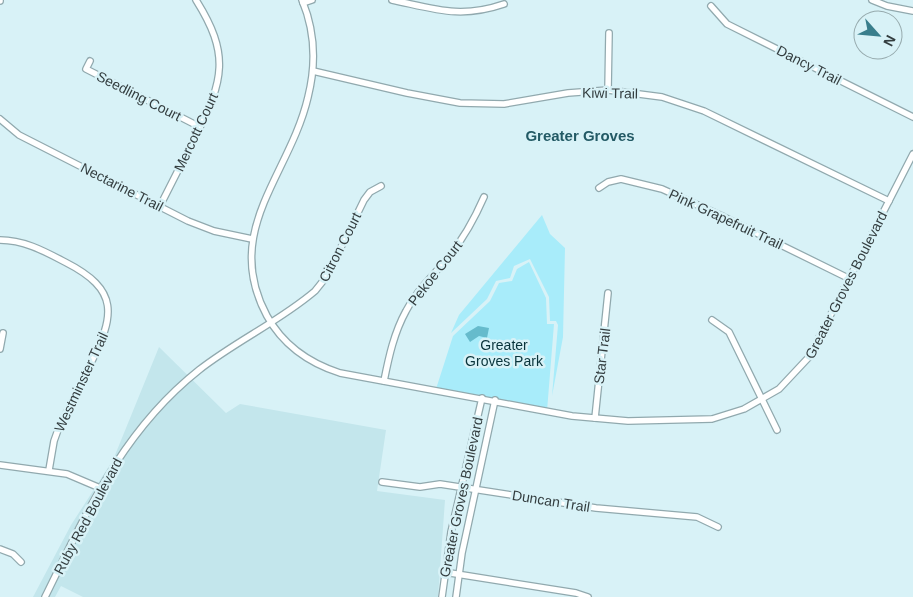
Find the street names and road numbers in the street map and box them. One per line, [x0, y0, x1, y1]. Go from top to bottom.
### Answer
street label: Dancy Trail [774, 42, 844, 88]
street label: Seedling Court [94, 68, 184, 124]
street label: Kiwi Trail [582, 85, 638, 101]
street label: Mercott Court [171, 90, 221, 174]
street label: Nectarine Trail [78, 159, 166, 215]
street label: Pink Grapefruit Trail [667, 186, 785, 252]
street label: Greater Groves Boulevard [802, 209, 890, 361]
street label: Citron Court [316, 210, 364, 284]
street label: Pekoe Court [405, 237, 465, 309]
street label: Star Trail [591, 327, 613, 385]
street label: Westminster Trail [51, 330, 111, 434]
street label: Greater Groves Boulevard [436, 415, 486, 579]
street label: Ruby Red Boulevard [51, 455, 125, 577]
street label: Duncan Trail [511, 487, 591, 515]

